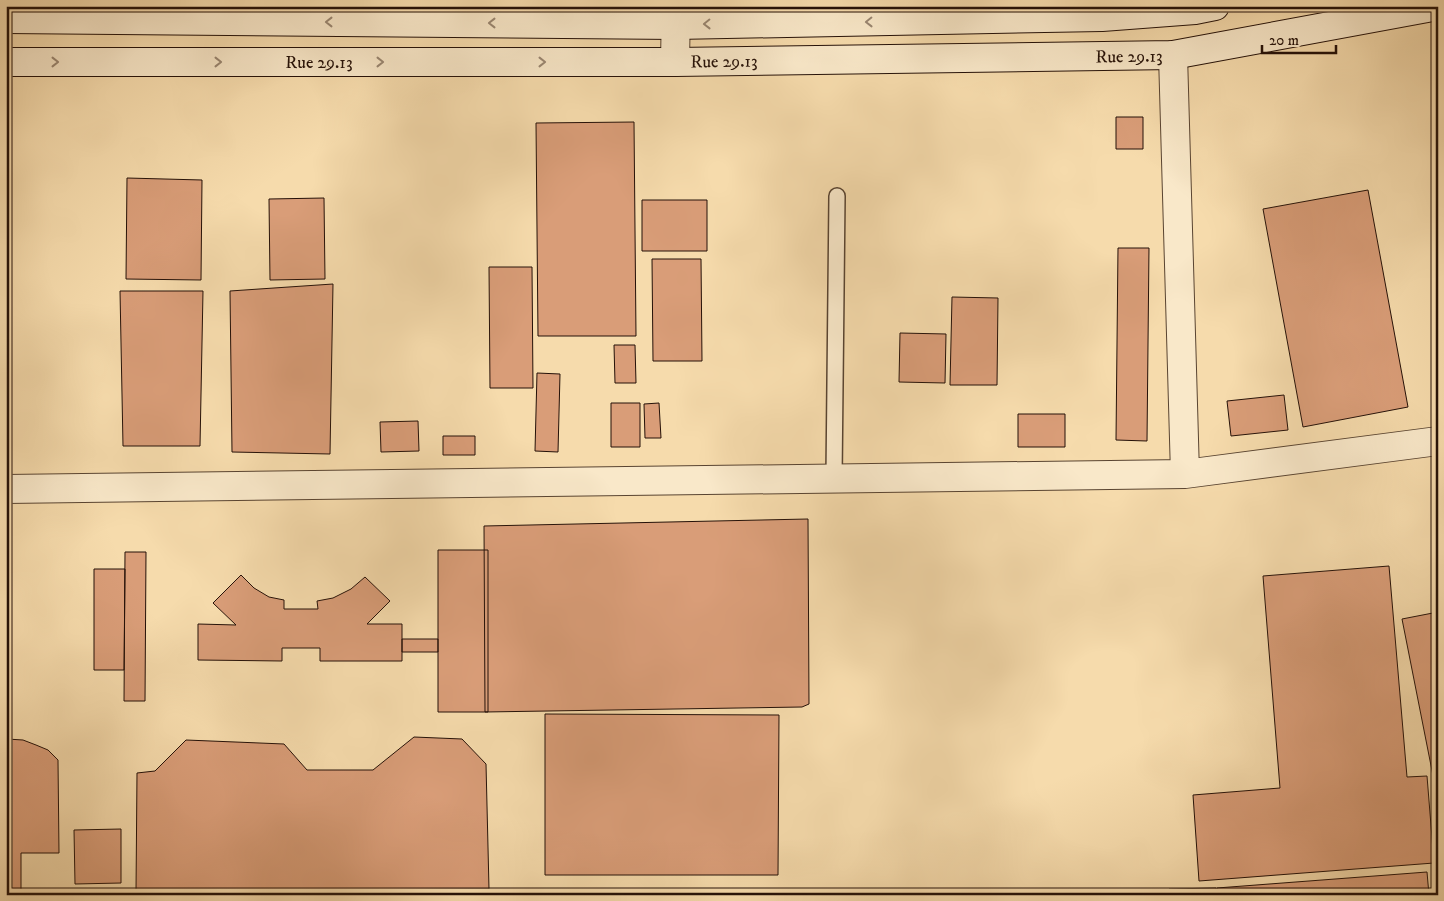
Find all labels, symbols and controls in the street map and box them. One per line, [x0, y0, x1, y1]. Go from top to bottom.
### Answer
one-way arrow [865, 16, 873, 27]
one-way arrow [325, 17, 333, 27]
one-way arrow [488, 18, 496, 28]
one-way arrow [703, 19, 710, 29]
scale bar [1262, 22, 1335, 54]
text: 20 m [1269, 31, 1299, 50]
street label: Rue 29.13 [1095, 45, 1163, 69]
street label: Rue 29.13 [690, 50, 758, 74]
street label: Rue 29.13 [285, 52, 353, 74]
one-way arrow [52, 57, 59, 67]
one-way arrow [214, 57, 222, 67]
one-way arrow [376, 57, 384, 67]
one-way arrow [539, 57, 547, 67]

